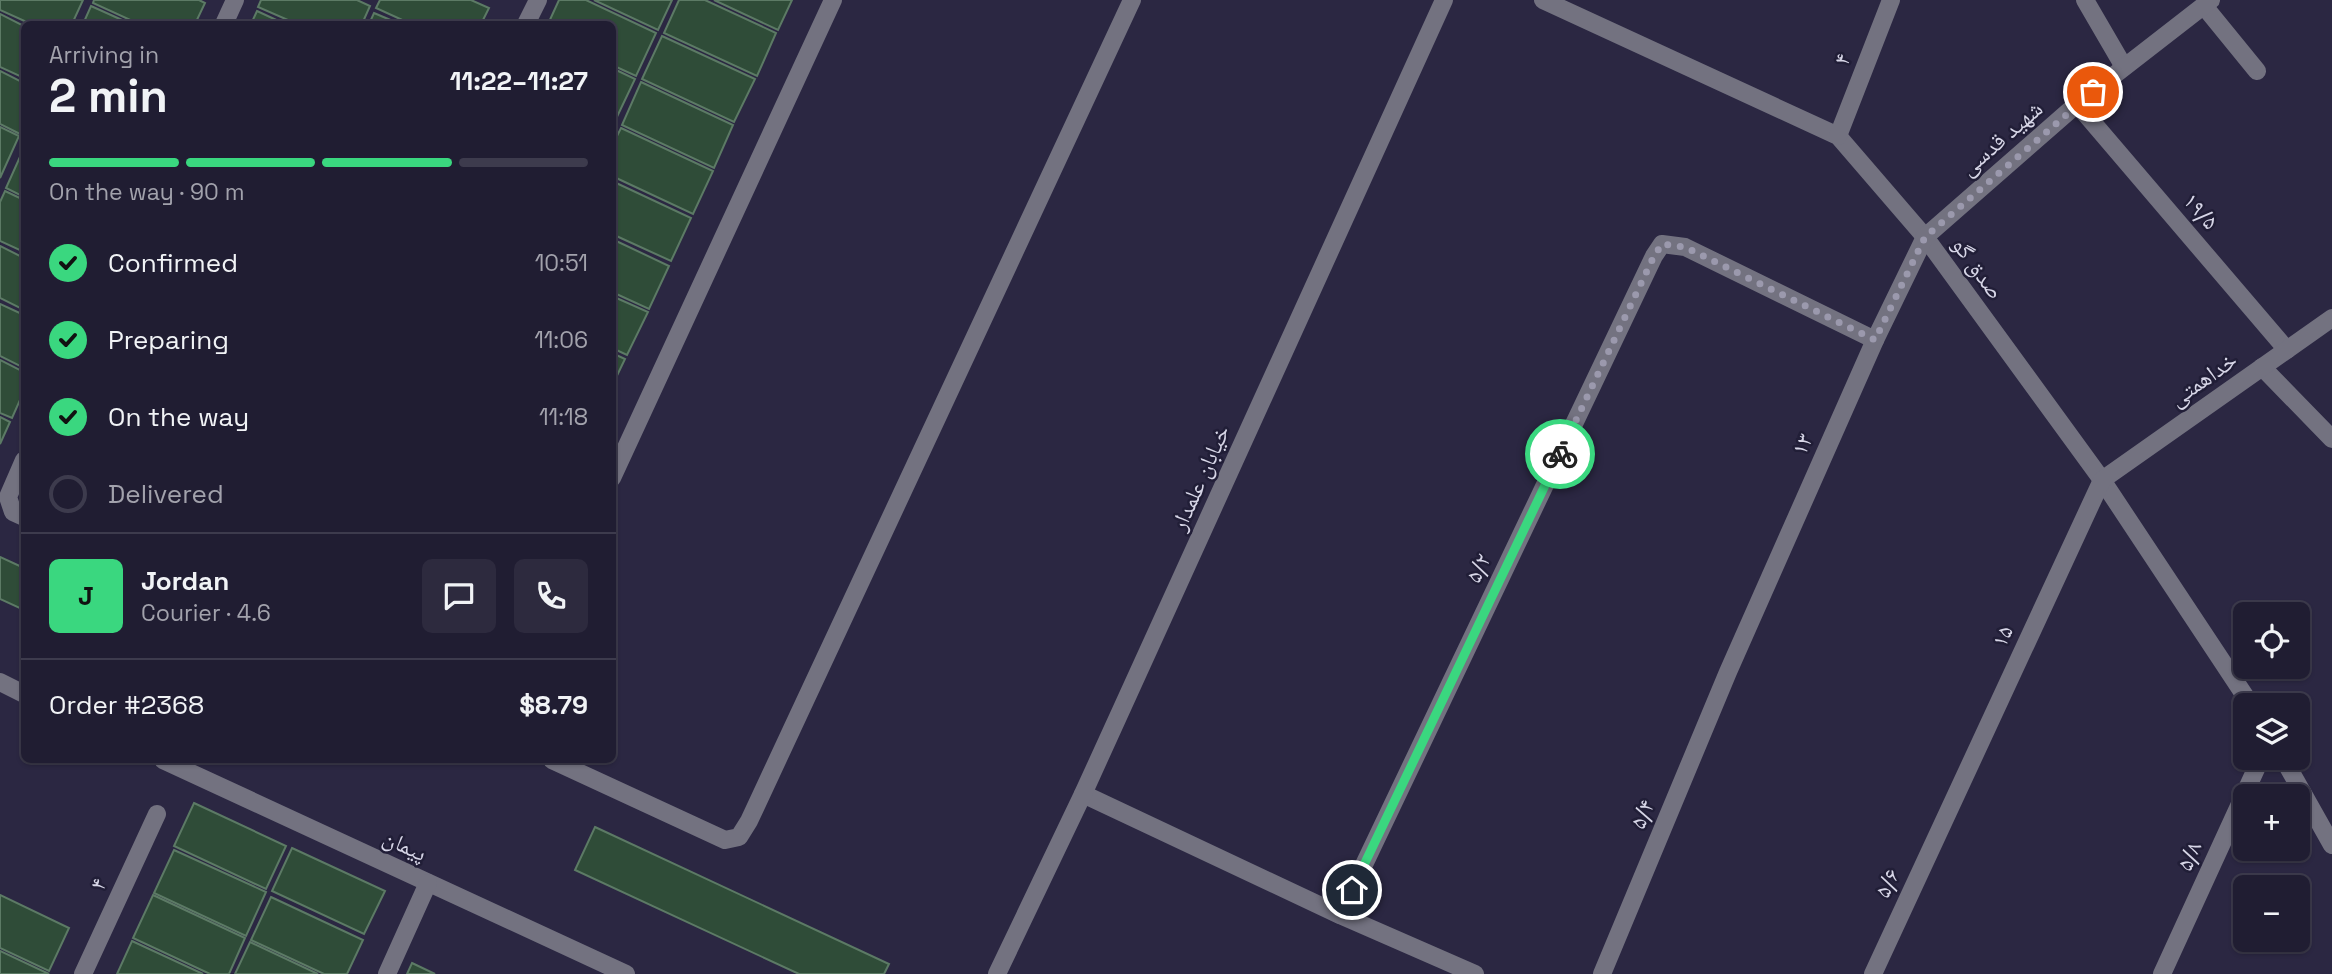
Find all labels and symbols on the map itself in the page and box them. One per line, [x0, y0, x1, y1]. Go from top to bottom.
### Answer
street label: ۴ [1826, 49, 1858, 69]
pin [2063, 62, 2123, 122]
street label: شهید قدسی [1953, 94, 2049, 182]
street label: ۱۹/۵ [2177, 186, 2225, 236]
street label: صدق گو [1945, 231, 2011, 305]
street label: خداهمتی [2163, 345, 2243, 413]
courier [1525, 419, 1595, 489]
street label: خیابان علمدار [1163, 421, 1237, 536]
street label: ۱۳ [1784, 428, 1820, 460]
street label: ۵/۲ [1458, 548, 1498, 588]
street label: ۱۵ [1984, 620, 2020, 652]
street label: ۵/۴ [1622, 795, 1662, 833]
street label: پیمان [378, 822, 432, 868]
street label: ۵/۸ [2169, 837, 2209, 875]
pin [1322, 860, 1382, 920]
street label: ۵/۶ [1867, 863, 1907, 903]
street label: ۴ [82, 873, 114, 895]

